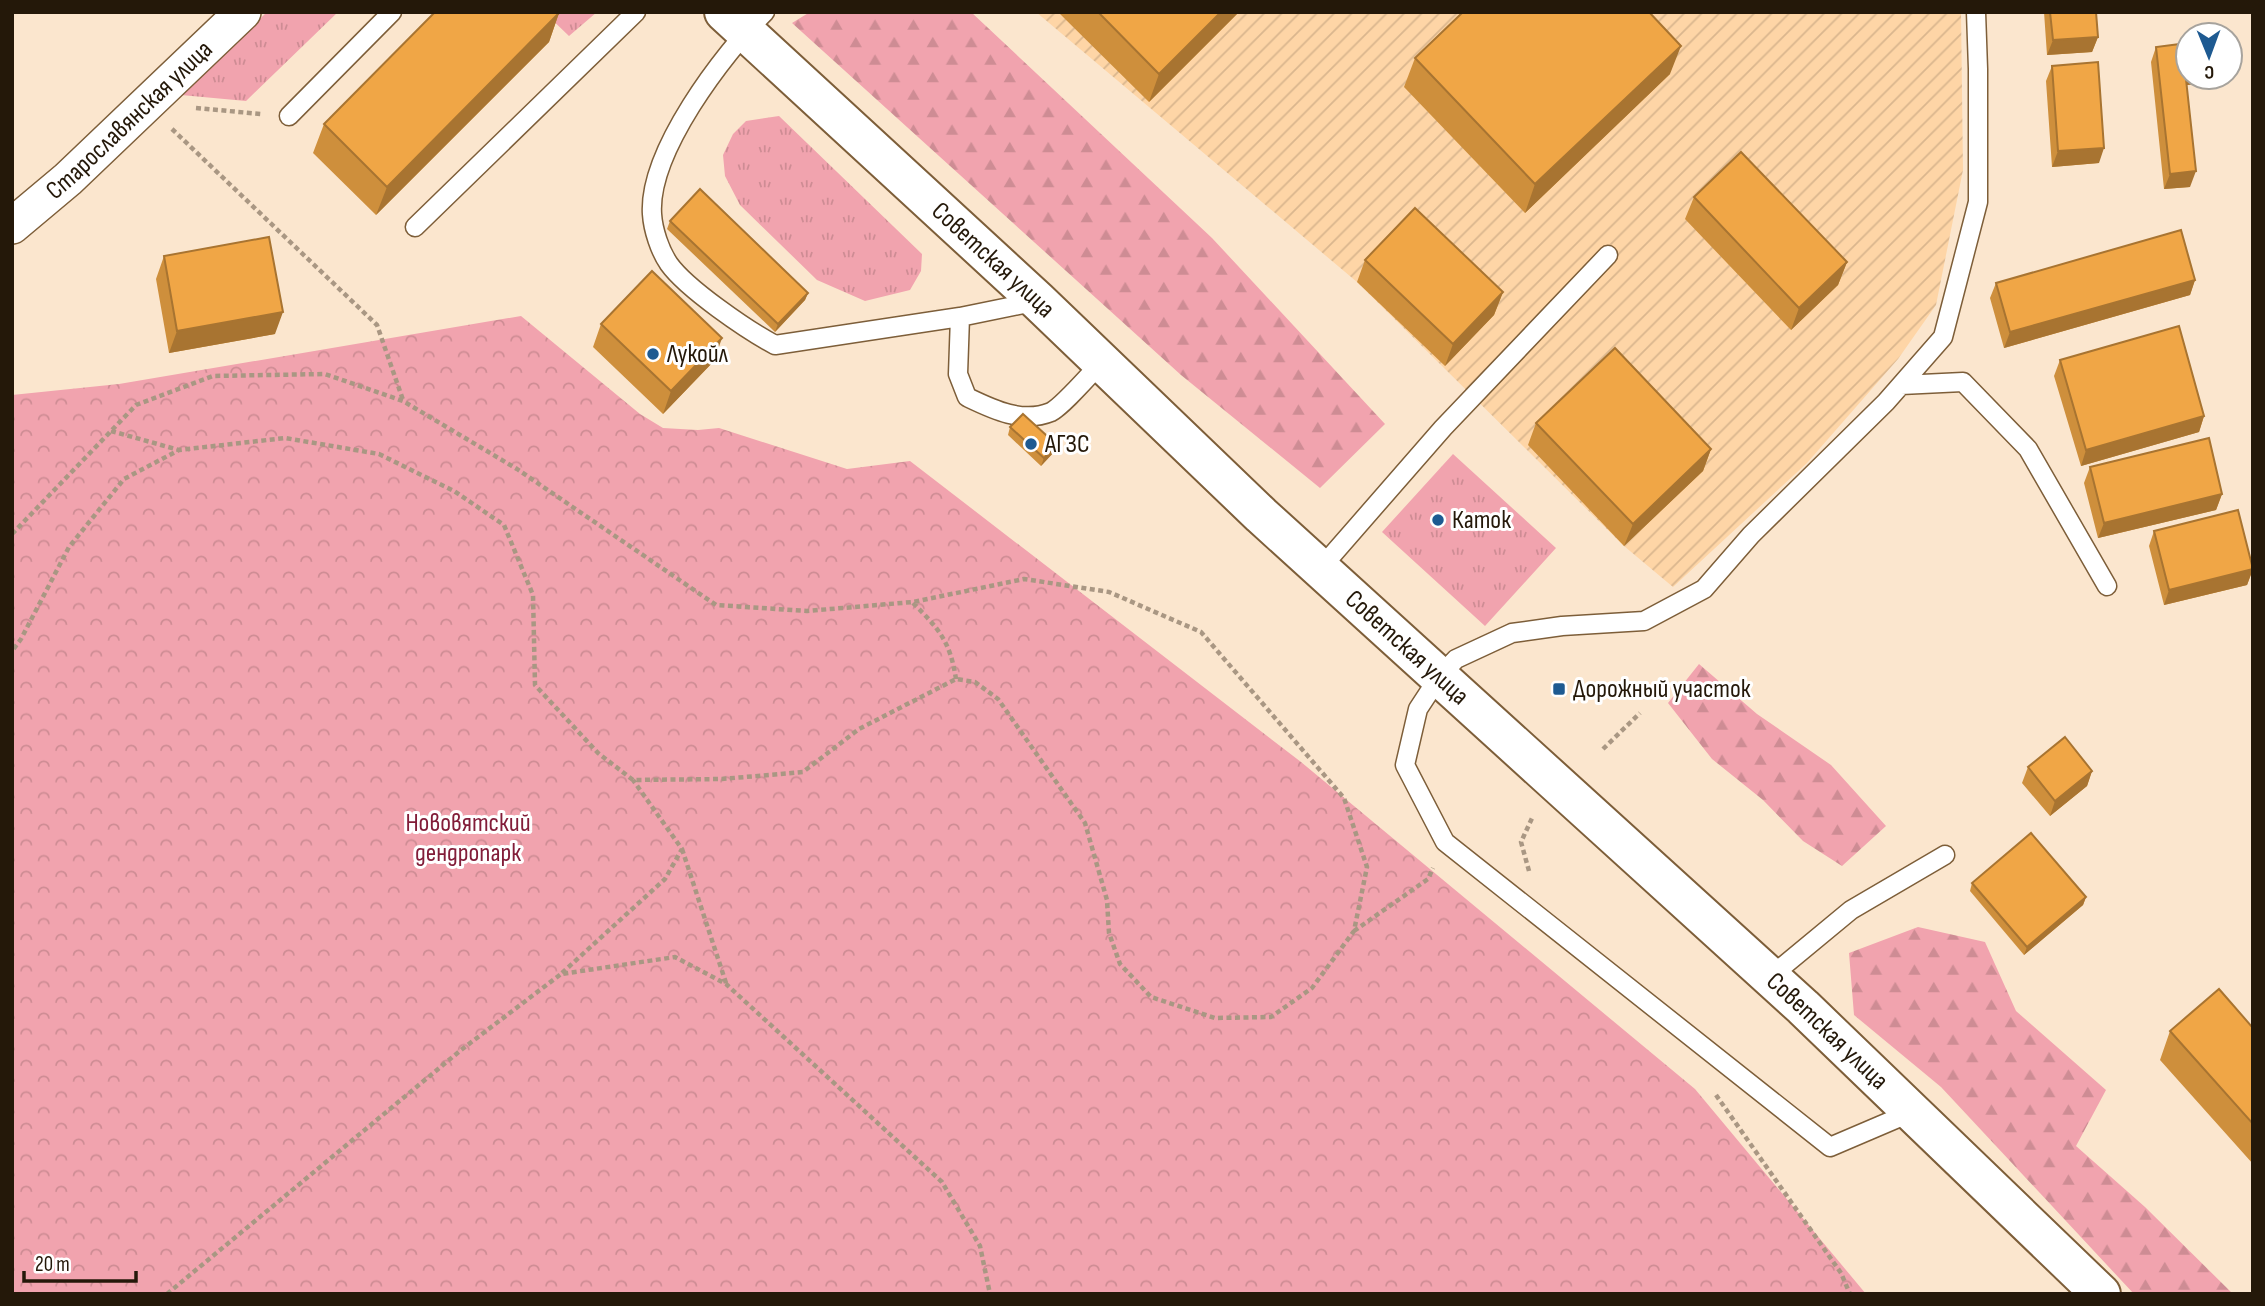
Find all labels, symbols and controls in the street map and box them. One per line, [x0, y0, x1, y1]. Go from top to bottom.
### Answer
north arrow [2174, 21, 2244, 91]
street label: Старославянская улица [40, 34, 219, 206]
text: С [2204, 60, 2214, 83]
street label: Советская улица [925, 195, 1061, 324]
place label: Лукойл [666, 339, 729, 370]
marker: Лукойл [645, 346, 661, 362]
place label: АГЗС [1044, 429, 1090, 460]
marker: АГЗС [1023, 436, 1039, 452]
place label: Каток [1452, 505, 1511, 536]
marker: Каток [1430, 512, 1446, 528]
street label: Советская улица [1339, 583, 1475, 712]
place label: Дорожный участок [1573, 674, 1751, 705]
marker: Дорожный участок [1551, 681, 1567, 697]
park label: Нововятский дендропарк [405, 808, 531, 869]
street label: Советская улица [1760, 966, 1895, 1096]
scale bar [24, 1240, 136, 1284]
text: 20 m [35, 1252, 70, 1277]

